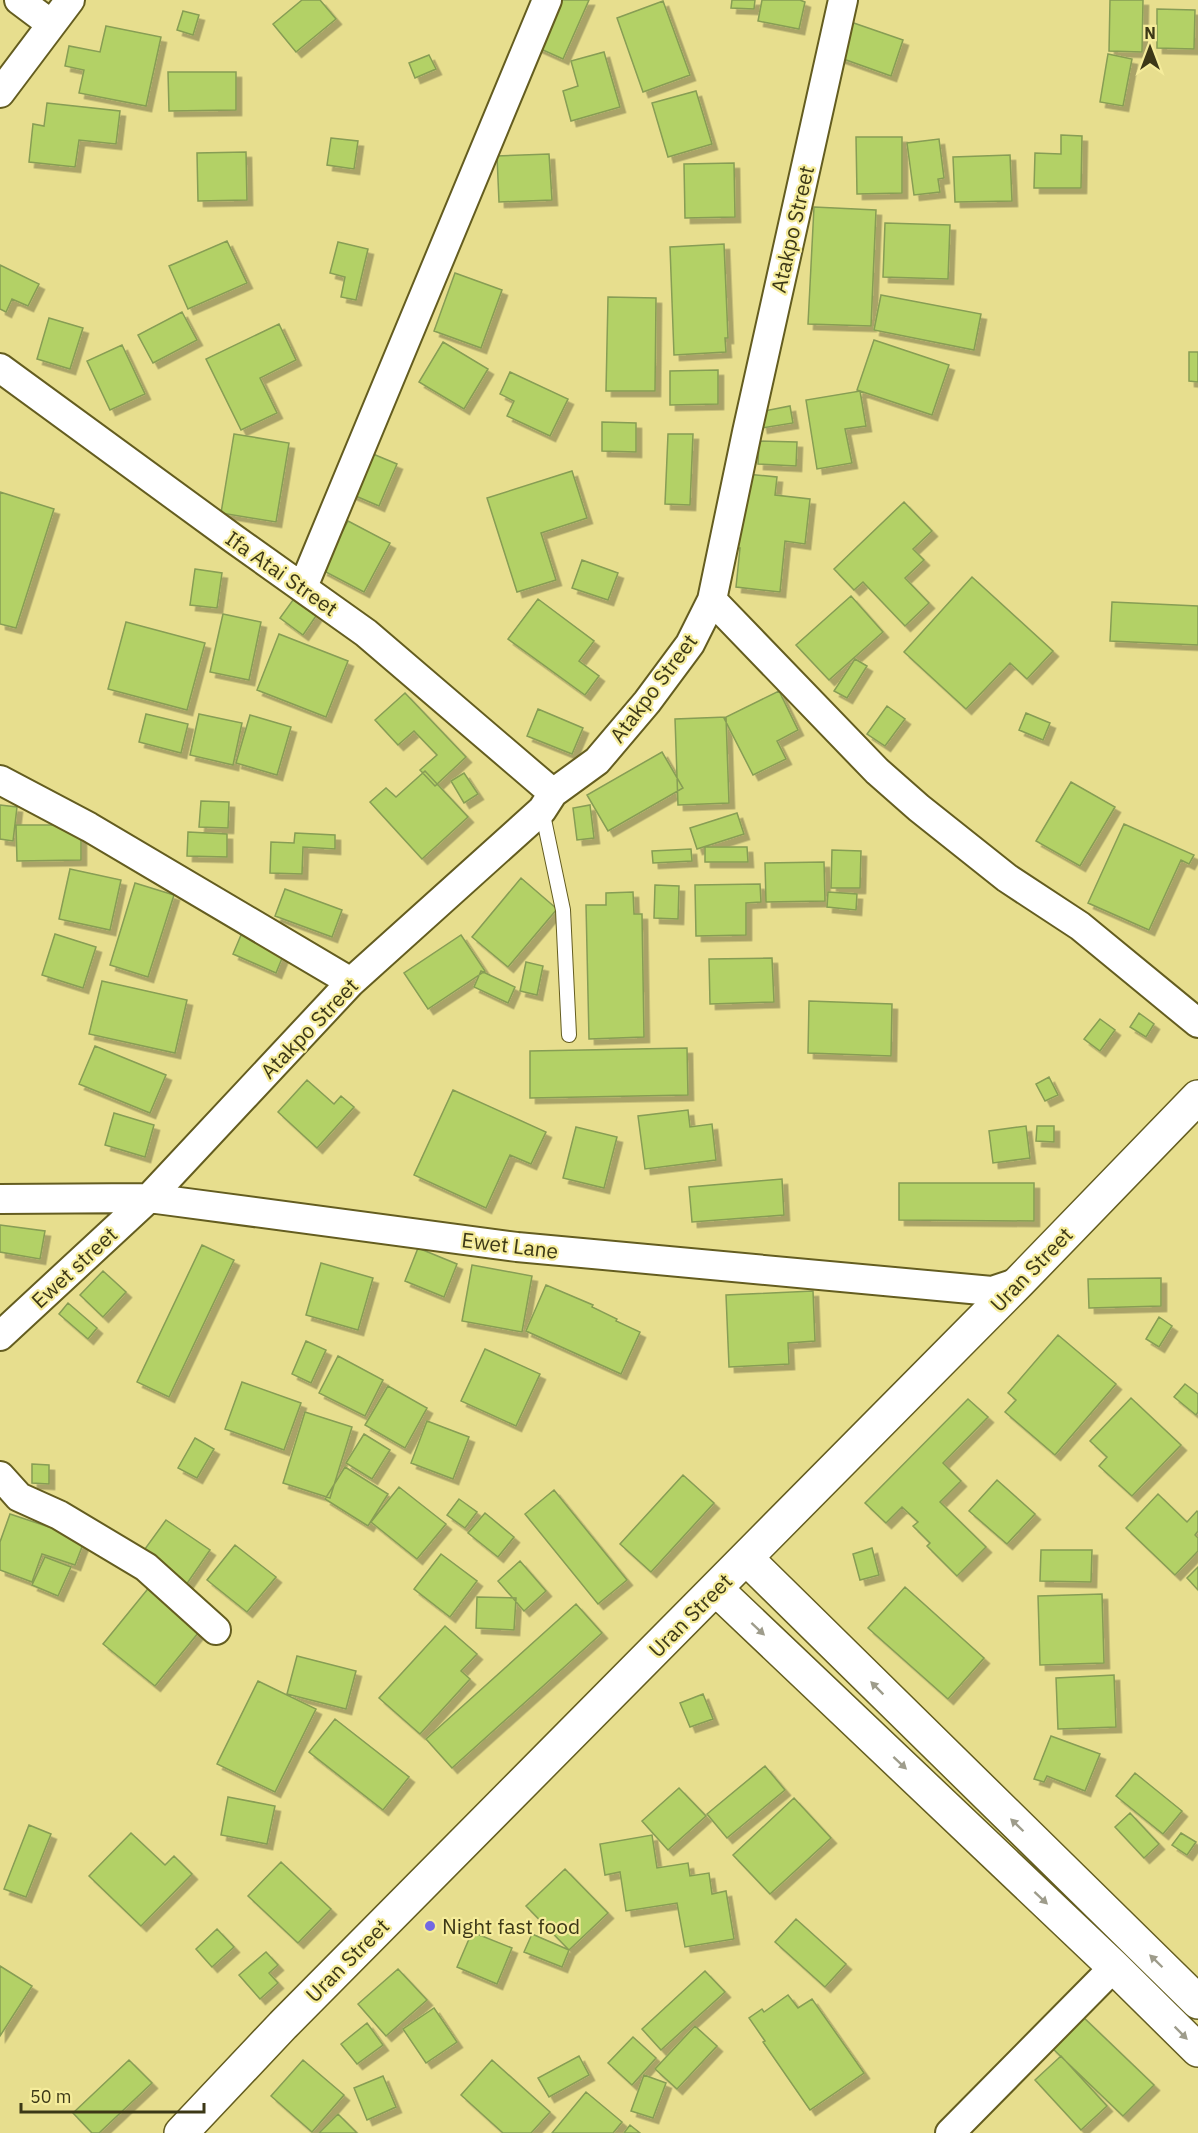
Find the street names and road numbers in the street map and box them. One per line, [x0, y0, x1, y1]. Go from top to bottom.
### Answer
street label: Atakpo Street [764, 163, 820, 295]
street label: Ifa Atai Street [220, 524, 344, 622]
street label: Atakpo Street [603, 628, 703, 748]
street label: Atakpo Street [254, 972, 364, 1084]
street label: Ewet street [25, 1220, 123, 1314]
street label: Uran Street [984, 1221, 1078, 1317]
street label: Ewet Lane [460, 1225, 560, 1265]
street label: Uran Street [642, 1567, 738, 1663]
street label: Uran Street [299, 1912, 395, 2008]

